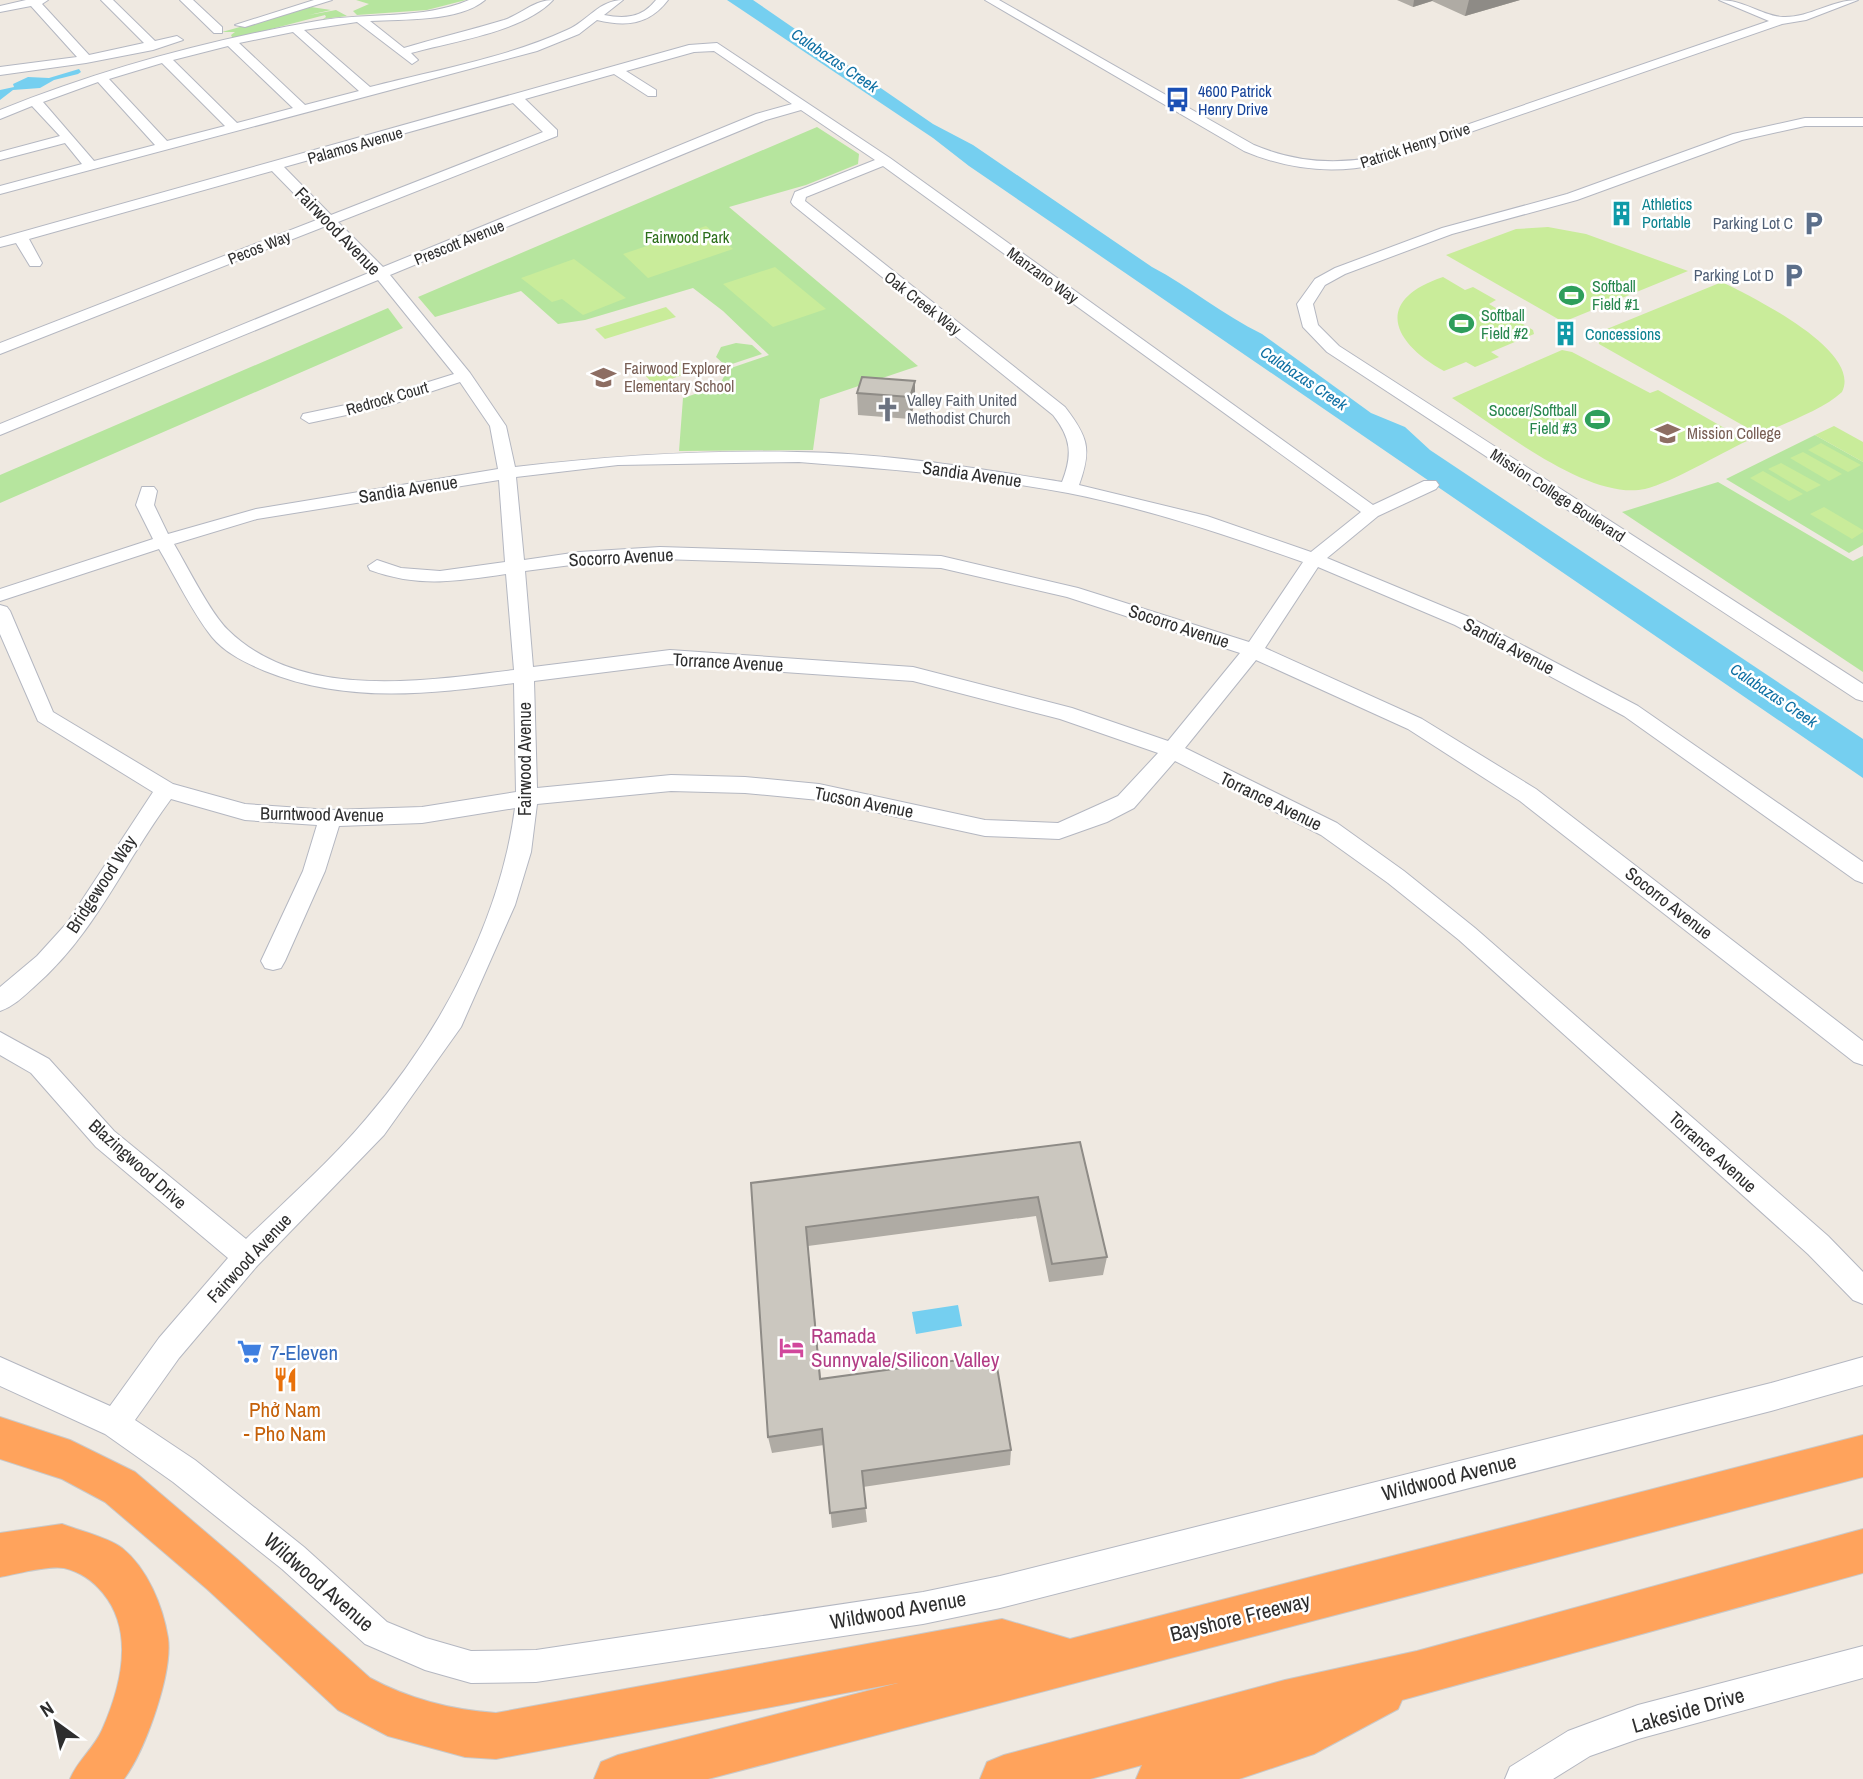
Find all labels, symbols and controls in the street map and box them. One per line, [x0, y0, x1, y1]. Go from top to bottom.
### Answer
water label: Calabazas Creek [787, 23, 883, 97]
place label: 4600 Patrick Henry Drive [1198, 80, 1272, 120]
bus stop icon: 4600 Patrick Henry Drive [1164, 86, 1192, 114]
street label: Patrick Henry Drive [1357, 117, 1473, 173]
street label: Palamos Avenue [305, 121, 405, 169]
street label: Fairwood Avenue [289, 181, 387, 281]
place label: Athletics Portable [1641, 193, 1692, 233]
building icon: Athletics Portable [1608, 199, 1636, 227]
parking icon: Parking Lot C [1799, 209, 1827, 237]
place label: Parking Lot C [1713, 212, 1793, 234]
street label: Prescott Avenue [411, 214, 507, 270]
street label: Pecos Way [224, 224, 294, 270]
park label: Fairwood Park [645, 226, 730, 248]
street label: Manzano Way [1003, 242, 1084, 309]
parking icon: Parking Lot D [1780, 261, 1808, 289]
place label: Parking Lot D [1694, 264, 1774, 286]
street label: Oak Creek Way [880, 266, 966, 340]
place label: Softball Field #1 [1592, 275, 1640, 315]
sports icon: Softball Field #1 [1558, 281, 1586, 309]
place label: Softball Field #2 [1481, 304, 1528, 344]
sports icon: Softball Field #2 [1447, 310, 1475, 338]
building icon: Concessions [1551, 320, 1579, 348]
place label: Concessions [1585, 323, 1661, 345]
water label: Calabazas Creek [1256, 341, 1352, 415]
place label: Fairwood Explorer Elementary School [624, 357, 734, 397]
school or university icon: Fairwood Explorer Elementary School [590, 363, 618, 391]
street label: Redrock Court [343, 376, 431, 420]
place label: Valley Faith United Methodist Church [907, 389, 1017, 429]
church icon: Valley Faith United Methodist Church [873, 395, 901, 423]
place label: Soccer/Softball Field #3 [1489, 399, 1577, 439]
sports icon: Soccer/Softball Field #3 [1583, 405, 1611, 433]
school or university icon: Mission College [1653, 419, 1681, 447]
place label: Mission College [1687, 422, 1781, 444]
street label: Mission College Boulevard [1486, 443, 1630, 547]
street label: Sandia Avenue [921, 455, 1023, 493]
street label: Sandia Avenue [357, 469, 459, 509]
street label: Socorro Avenue [568, 542, 674, 572]
street label: Socorro Avenue [1125, 598, 1233, 654]
street label: Sandia Avenue [1459, 612, 1559, 680]
street label: Torrance Avenue [672, 647, 784, 677]
water label: Calabazas Creek [1726, 658, 1822, 732]
street label: Fairwood Avenue [512, 702, 537, 816]
street label: Torrance Avenue [1216, 766, 1326, 836]
street label: Tucson Avenue [812, 780, 916, 824]
street label: Burntwood Avenue [260, 800, 384, 828]
street label: Bridgewood Way [60, 830, 142, 938]
street label: Socorro Avenue [1620, 861, 1718, 945]
street label: Torrance Avenue [1664, 1106, 1762, 1198]
street label: Blazingwood Drive [84, 1113, 192, 1215]
street label: Fairwood Avenue [201, 1208, 297, 1308]
place label: Ramada Sunnyvale/Silicon Valley [811, 1321, 1000, 1374]
hotel icon: Ramada Sunnyvale/Silicon Valley [777, 1333, 805, 1361]
supermarket icon: 7-Eleven [236, 1338, 264, 1366]
place label: 7-Eleven [270, 1338, 338, 1367]
restaurant icon: Phở Nam - Pho Nam [271, 1366, 299, 1394]
place label: Phở Nam - Pho Nam [244, 1395, 326, 1448]
street label: Wildwood Avenue [1379, 1446, 1519, 1508]
street label: Wildwood Avenue [258, 1526, 380, 1638]
street label: Wildwood Avenue [828, 1584, 968, 1636]
street label: Bayshore Freeway [1167, 1585, 1314, 1648]
street label: Lakeside Drive [1628, 1680, 1748, 1740]
north arrow [21, 1688, 91, 1758]
text: N [35, 1695, 59, 1723]

